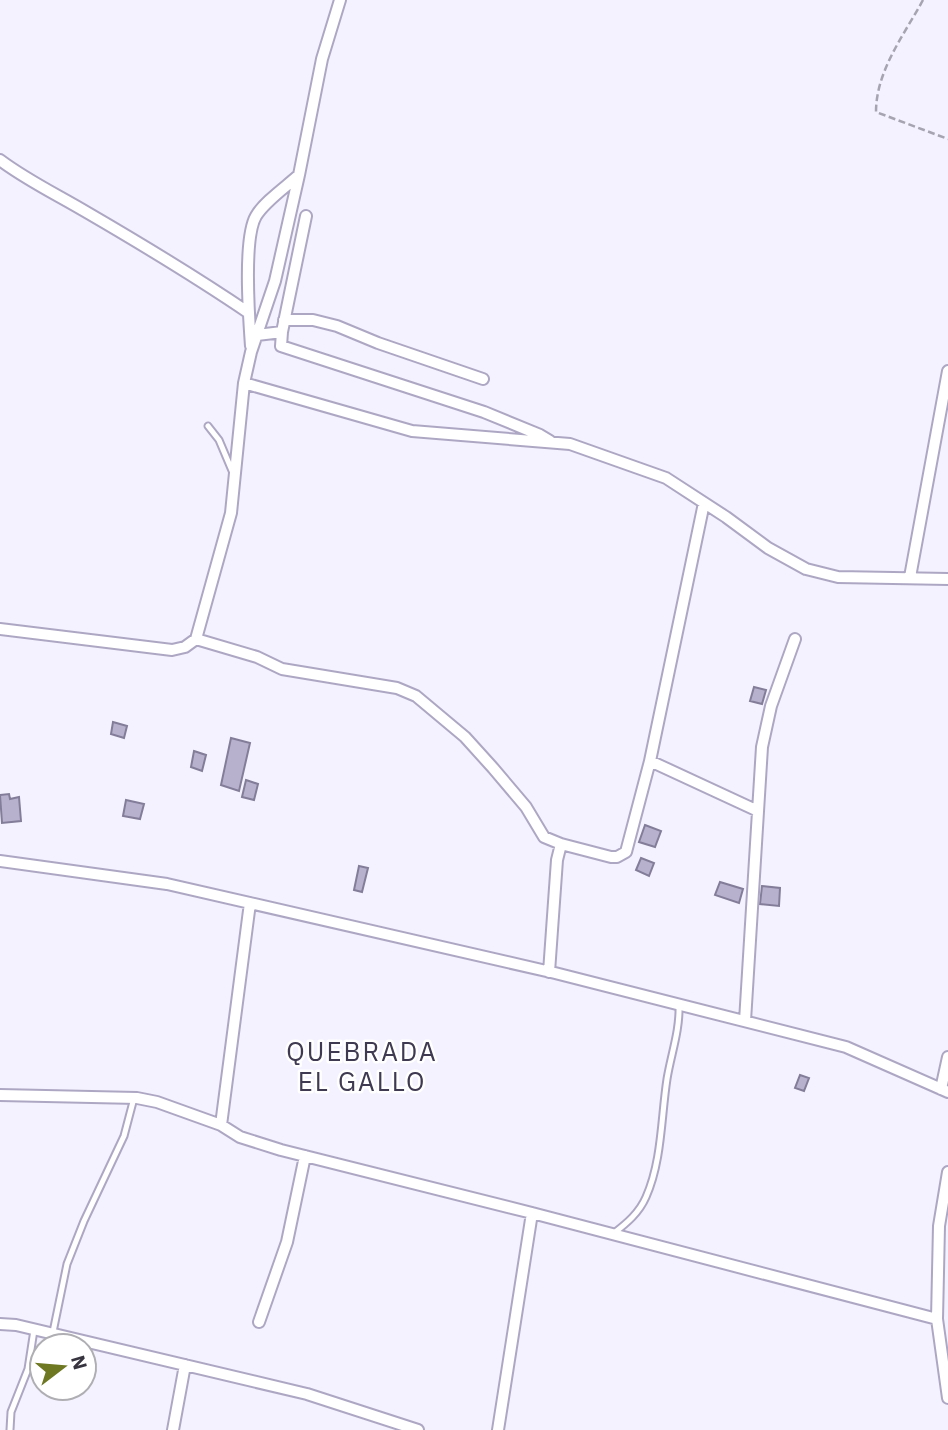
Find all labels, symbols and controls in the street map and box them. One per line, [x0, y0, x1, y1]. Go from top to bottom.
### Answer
district label: QUEBRADA EL GALLO [286, 1034, 438, 1098]
north arrow [28, 1332, 98, 1402]
text: N [66, 1352, 93, 1372]

